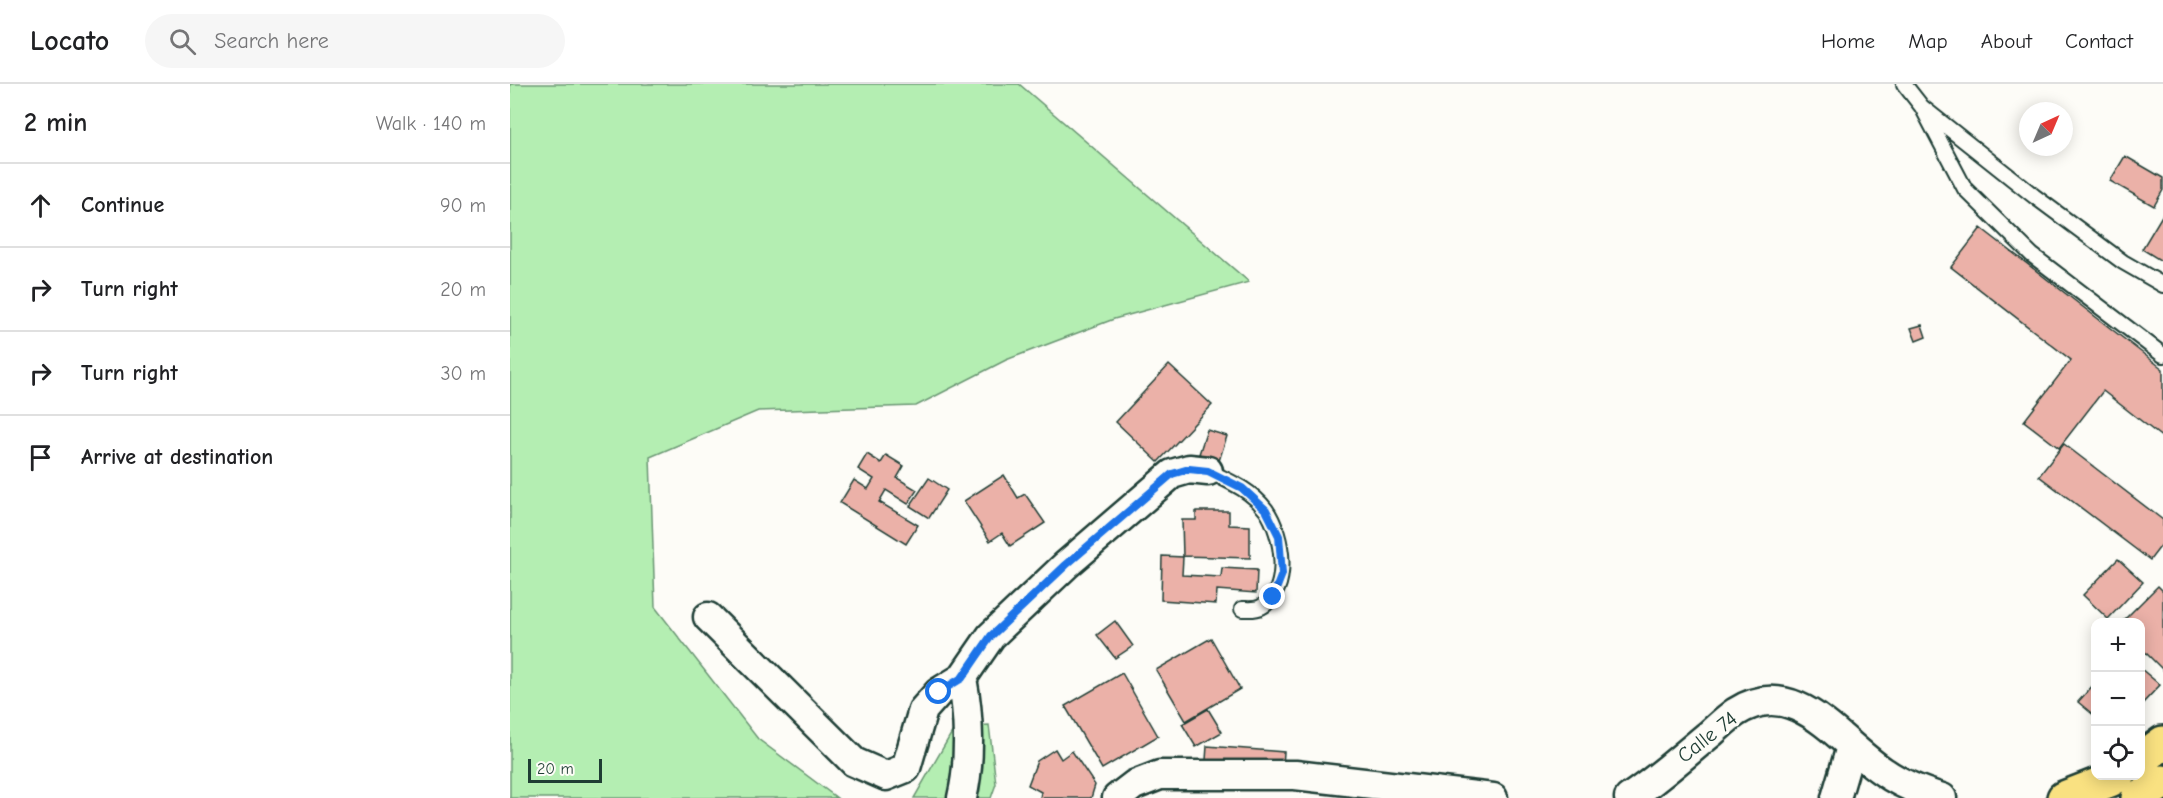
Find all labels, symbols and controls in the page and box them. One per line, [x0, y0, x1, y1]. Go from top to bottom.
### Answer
search box [145, 14, 565, 68]
text: Locato [30, 25, 109, 57]
icon: search [166, 25, 199, 58]
text: Search here [214, 28, 329, 54]
text: Home [1821, 29, 1875, 53]
text: Map [1908, 29, 1948, 53]
text: About [1981, 29, 2032, 53]
text: Contact [2065, 29, 2133, 53]
north arrow [2019, 102, 2073, 156]
text: 2 min [24, 108, 87, 138]
text: Walk · 140 m [376, 112, 486, 135]
icon: ahead [24, 189, 57, 222]
text: Continue [81, 192, 164, 218]
text: 90 m [440, 194, 486, 217]
icon: right [24, 273, 57, 306]
text: Turn right [81, 276, 178, 302]
text: 20 m [440, 278, 486, 301]
icon: right [24, 357, 57, 390]
text: Turn right [81, 360, 178, 386]
text: 30 m [440, 362, 486, 385]
icon: arrive [24, 441, 57, 474]
text: Arrive at destination [81, 444, 273, 470]
route end [1259, 583, 1285, 609]
map controls [2091, 618, 2145, 780]
button: + [2091, 618, 2145, 672]
button: − [2091, 672, 2145, 726]
route start [925, 678, 951, 704]
street label: Calle 74 [1672, 706, 1742, 768]
button: locate [2091, 726, 2145, 780]
scale bar [528, 756, 602, 784]
text: 20 m [537, 760, 574, 778]

